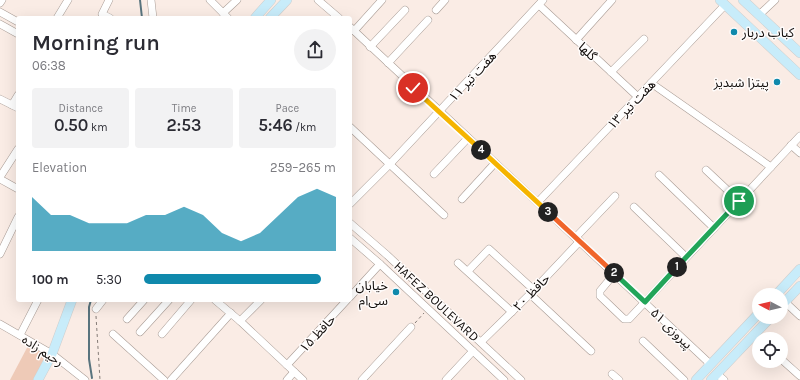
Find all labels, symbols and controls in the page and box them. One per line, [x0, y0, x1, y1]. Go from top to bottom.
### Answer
place label: کباب دربار [741, 25, 795, 40]
marker: کباب دربار [729, 27, 739, 37]
button: share [294, 29, 336, 71]
text: Morning run [32, 30, 160, 56]
street label: گلها [575, 39, 600, 65]
street label: هفت تیر ۱۱ [445, 48, 499, 105]
text: 06:38 [32, 58, 66, 73]
pin [396, 71, 430, 105]
place label: پیتزا شبدیز [713, 75, 769, 92]
street label: هفت تیر ۱۳ [604, 76, 659, 132]
icon: check [402, 77, 424, 99]
marker: پیتزا شبدیز [772, 77, 782, 87]
text: Distance [58, 102, 103, 115]
text: Time [172, 102, 196, 115]
text: Pace [276, 102, 299, 115]
text: 0.50 [54, 115, 88, 135]
text: 2:53 [167, 115, 201, 135]
text: 5:46 [258, 115, 293, 135]
text: km [88, 121, 107, 134]
text: /km [293, 121, 316, 134]
pin: 4 [471, 140, 491, 160]
text: 4 [478, 143, 484, 156]
text: Elevation [32, 160, 87, 175]
text: 259–265 m [270, 160, 336, 175]
pin [722, 184, 756, 218]
icon: arrive [728, 190, 750, 212]
pin: 3 [538, 202, 558, 222]
text: 3 [545, 205, 551, 218]
pin: 1 [667, 257, 687, 277]
street label: HAFEZ BOULEVARD [391, 258, 482, 344]
text: 1 [675, 260, 679, 273]
pin: 2 [604, 263, 624, 283]
text: 2 [611, 266, 617, 279]
street label: حافظ ۲۰ [510, 270, 553, 314]
text: 100 m [32, 272, 69, 287]
text: 5:30 [96, 272, 122, 287]
place label: خیابان سی‌ام [356, 278, 388, 310]
marker: خیابان سی‌ام [391, 287, 401, 297]
north arrow [752, 288, 788, 324]
map controls [752, 288, 788, 368]
street label: پیروزی ۵۱ [646, 305, 696, 354]
street label: حافظ ۱۵ [296, 311, 339, 355]
street label: رحیم زاده [18, 332, 66, 372]
button: locate [752, 332, 788, 368]

